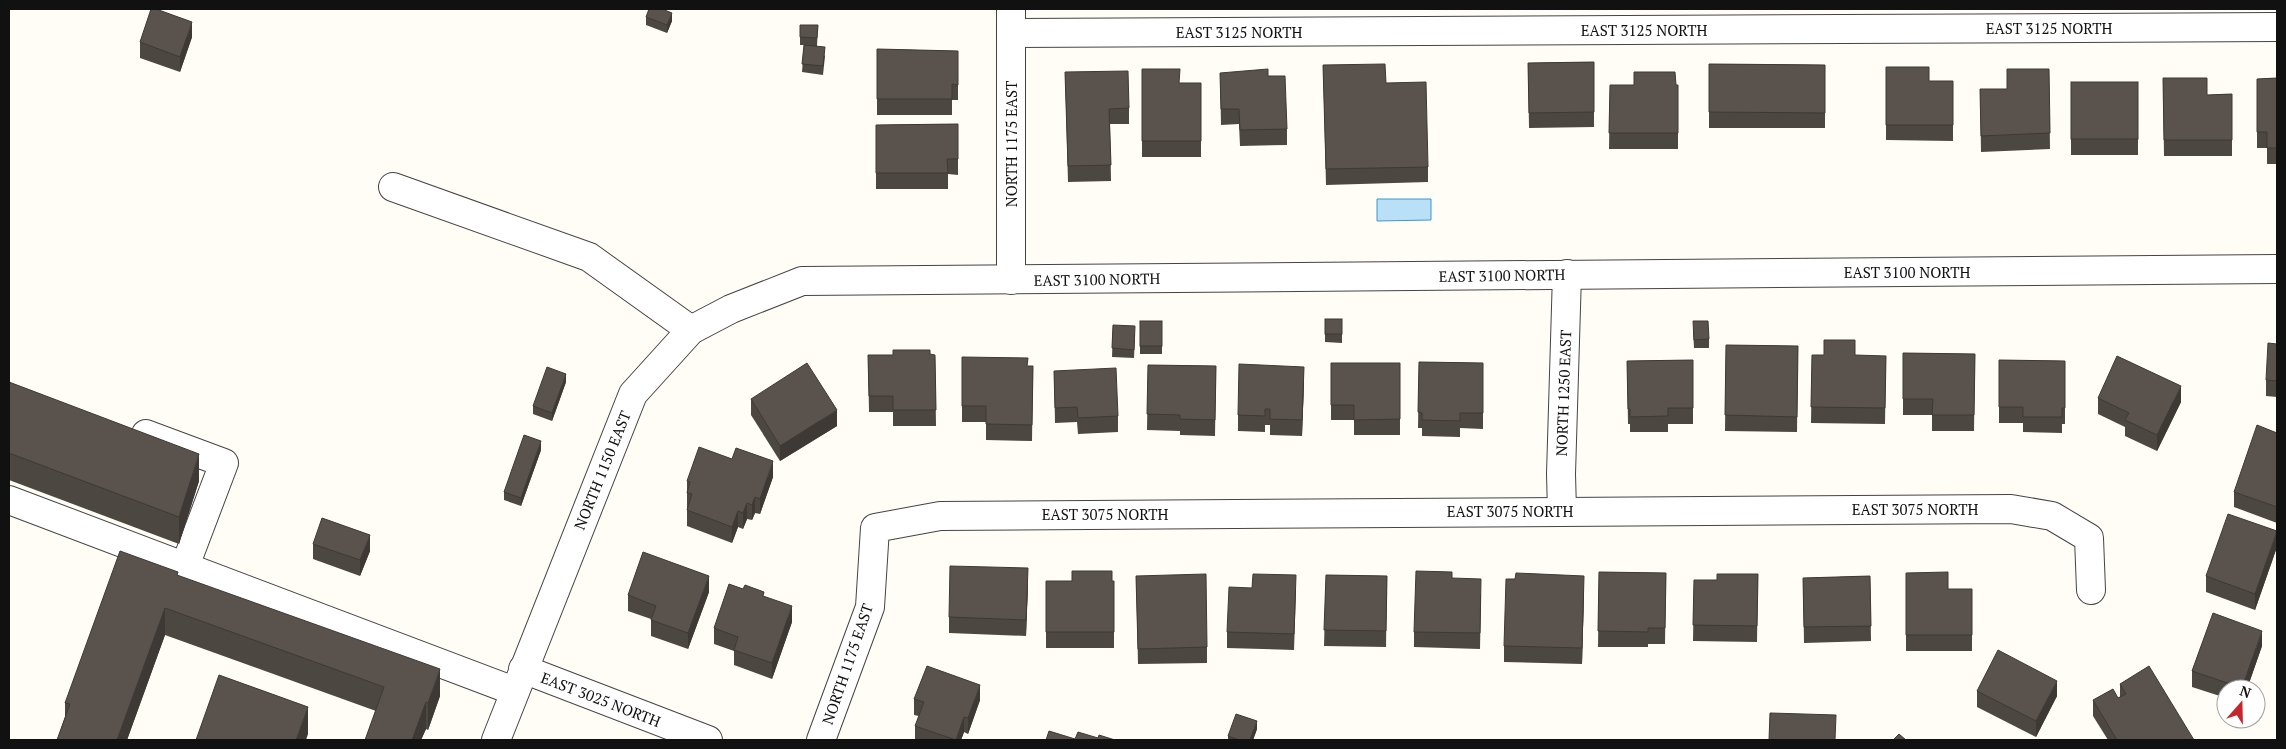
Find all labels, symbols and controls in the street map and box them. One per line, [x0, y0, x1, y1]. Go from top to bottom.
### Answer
street label: EAST 3125 NORTH [1986, 18, 2112, 38]
street label: EAST 3125 NORTH [1581, 20, 1707, 40]
street label: EAST 3125 NORTH [1176, 22, 1302, 42]
street label: NORTH 1175 EAST [1001, 81, 1021, 207]
street label: EAST 3100 NORTH [1844, 262, 1970, 282]
street label: EAST 3100 NORTH [1438, 264, 1566, 286]
street label: EAST 3100 NORTH [1033, 268, 1161, 290]
street label: NORTH 1250 EAST [1551, 329, 1575, 457]
street label: NORTH 1150 EAST [569, 408, 635, 532]
street label: EAST 3075 NORTH [1852, 499, 1978, 519]
street label: EAST 3075 NORTH [1447, 501, 1573, 521]
street label: EAST 3075 NORTH [1042, 504, 1168, 524]
street label: NORTH 1175 EAST [817, 601, 877, 727]
street label: EAST 3025 NORTH [538, 667, 664, 731]
north arrow [2216, 679, 2266, 729]
text: N [2237, 681, 2254, 702]

